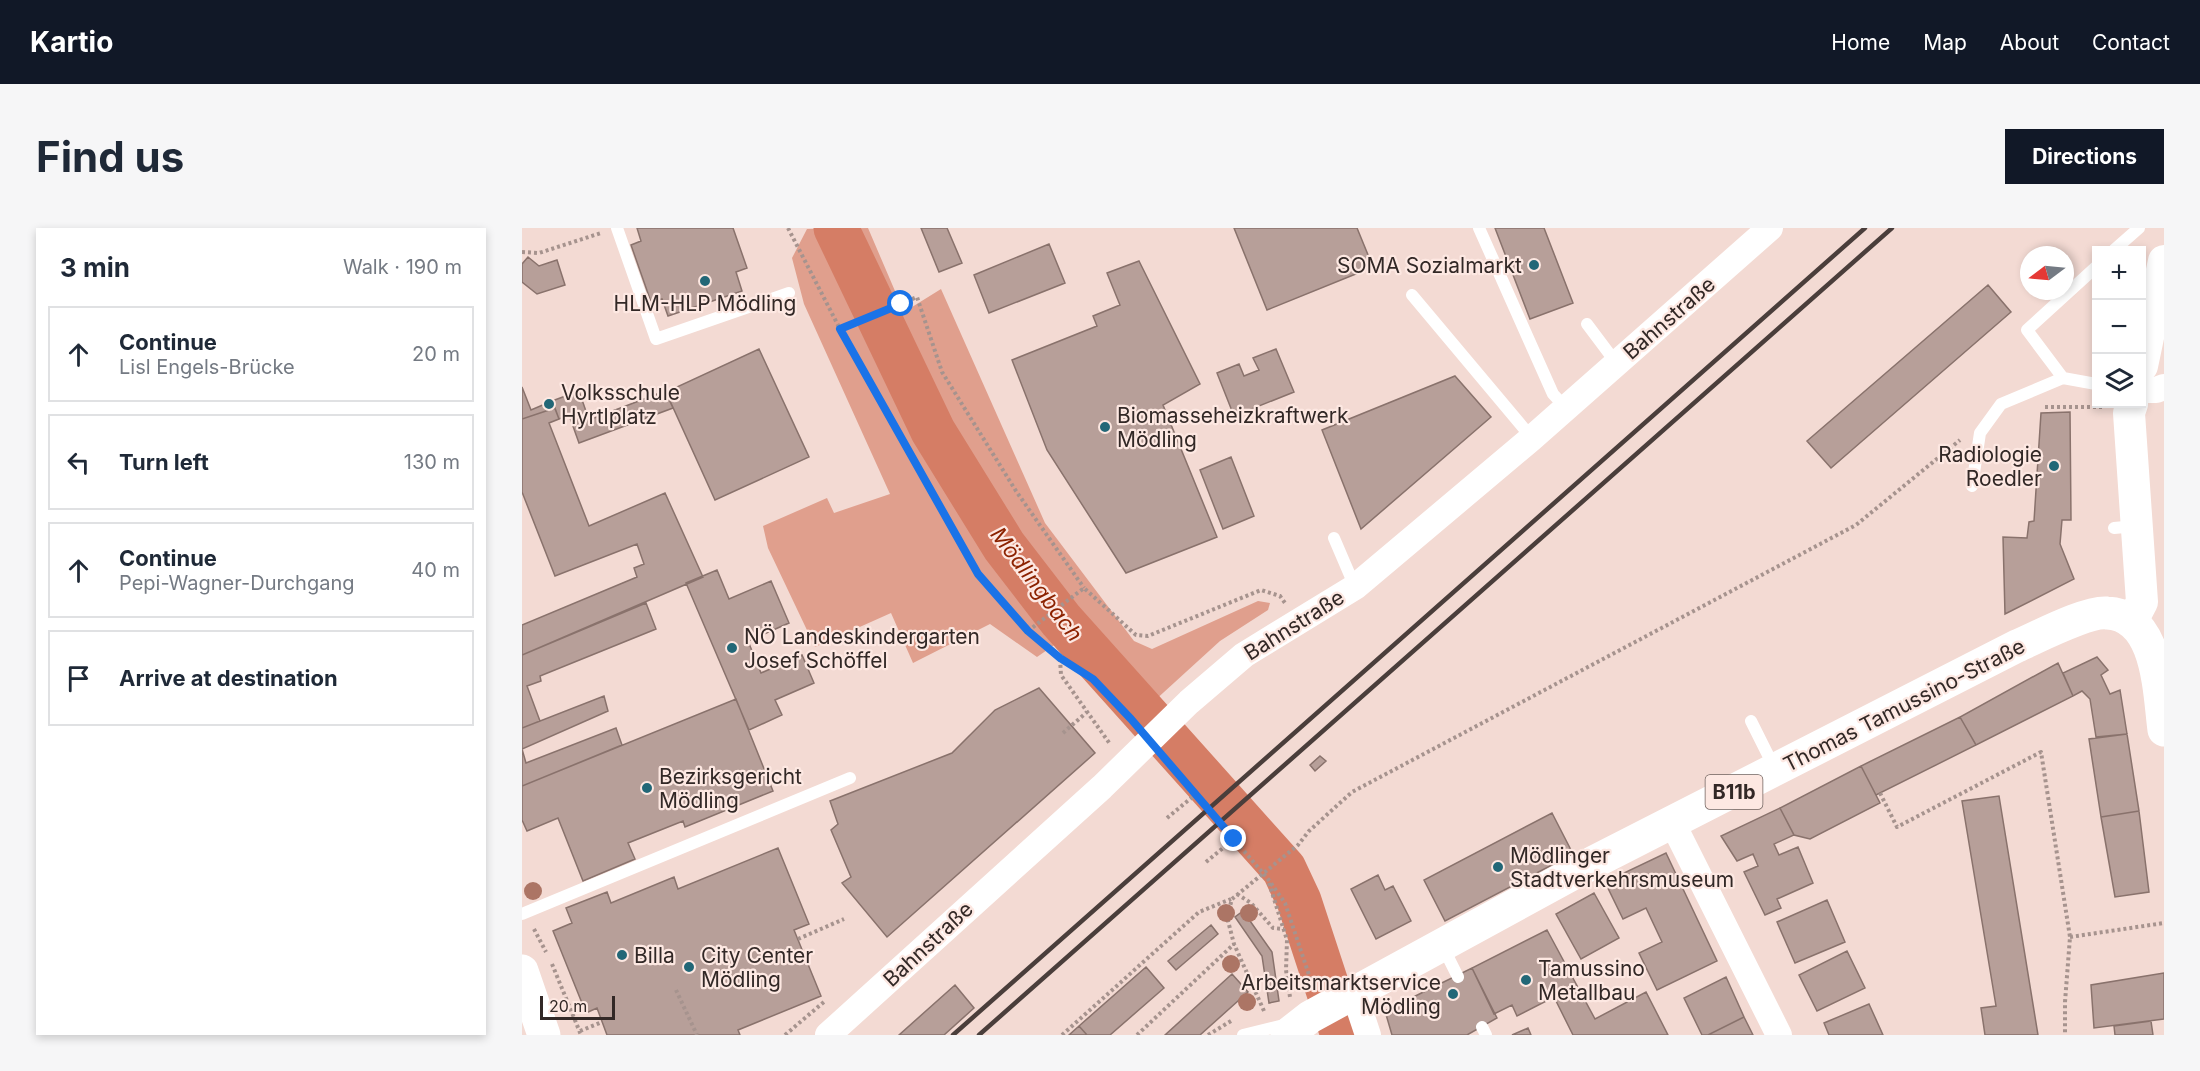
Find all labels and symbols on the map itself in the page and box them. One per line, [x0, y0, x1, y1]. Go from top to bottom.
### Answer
north arrow [2020, 246, 2074, 300]
place label: SOMA Sozialmarkt [1337, 253, 1522, 278]
marker: SOMA Sozialmarkt [1527, 258, 1541, 272]
street label: Bahnstraße [1618, 271, 1720, 365]
marker: HLM-HLP Mödling [698, 274, 712, 288]
route start [887, 290, 913, 316]
place label: HLM-HLP Mödling [614, 291, 796, 316]
place label: Volksschule Hyrtlplatz [561, 380, 680, 429]
marker: Volksschule Hyrtlplatz [542, 397, 556, 411]
place label: Biomasseheizkraftwerk Mödling [1117, 403, 1349, 452]
marker: Biomasseheizkraftwerk Mödling [1098, 420, 1112, 434]
place label: Radiologie Roedler [1938, 442, 2042, 491]
marker: Radiologie Roedler [2047, 459, 2061, 473]
water label: Mödlingbach [986, 522, 1088, 646]
street label: Bahnstraße [1239, 584, 1349, 666]
place label: NÖ Landeskindergarten Josef Schöffel [744, 624, 980, 673]
street label: Thomas Tamussino-Straße [1779, 633, 2029, 777]
marker: NÖ Landeskindergarten Josef Schöffel [725, 641, 739, 655]
place label: Bezirksgericht Mödling [659, 764, 802, 813]
road number: B11b [1706, 775, 1762, 809]
marker: Bezirksgericht Mödling [640, 781, 654, 795]
route end [1220, 825, 1246, 851]
place label: Mödlinger Stadtverkehrsmuseum [1510, 843, 1734, 892]
marker: Mödlinger Stadtverkehrsmuseum [1491, 860, 1505, 874]
street label: Bahnstraße [878, 896, 978, 992]
place label: Billa [634, 943, 675, 968]
place label: City Center Mödling [701, 943, 813, 992]
marker: Billa [615, 948, 629, 962]
place label: Tamussino Metallbau [1538, 956, 1645, 1005]
marker: City Center Mödling [682, 960, 696, 974]
place label: Arbeitsmarktservice Mödling [1241, 970, 1441, 1019]
marker: Tamussino Metallbau [1519, 973, 1533, 987]
marker: Arbeitsmarktservice Mödling [1446, 987, 1460, 1001]
scale bar [540, 993, 615, 1020]

